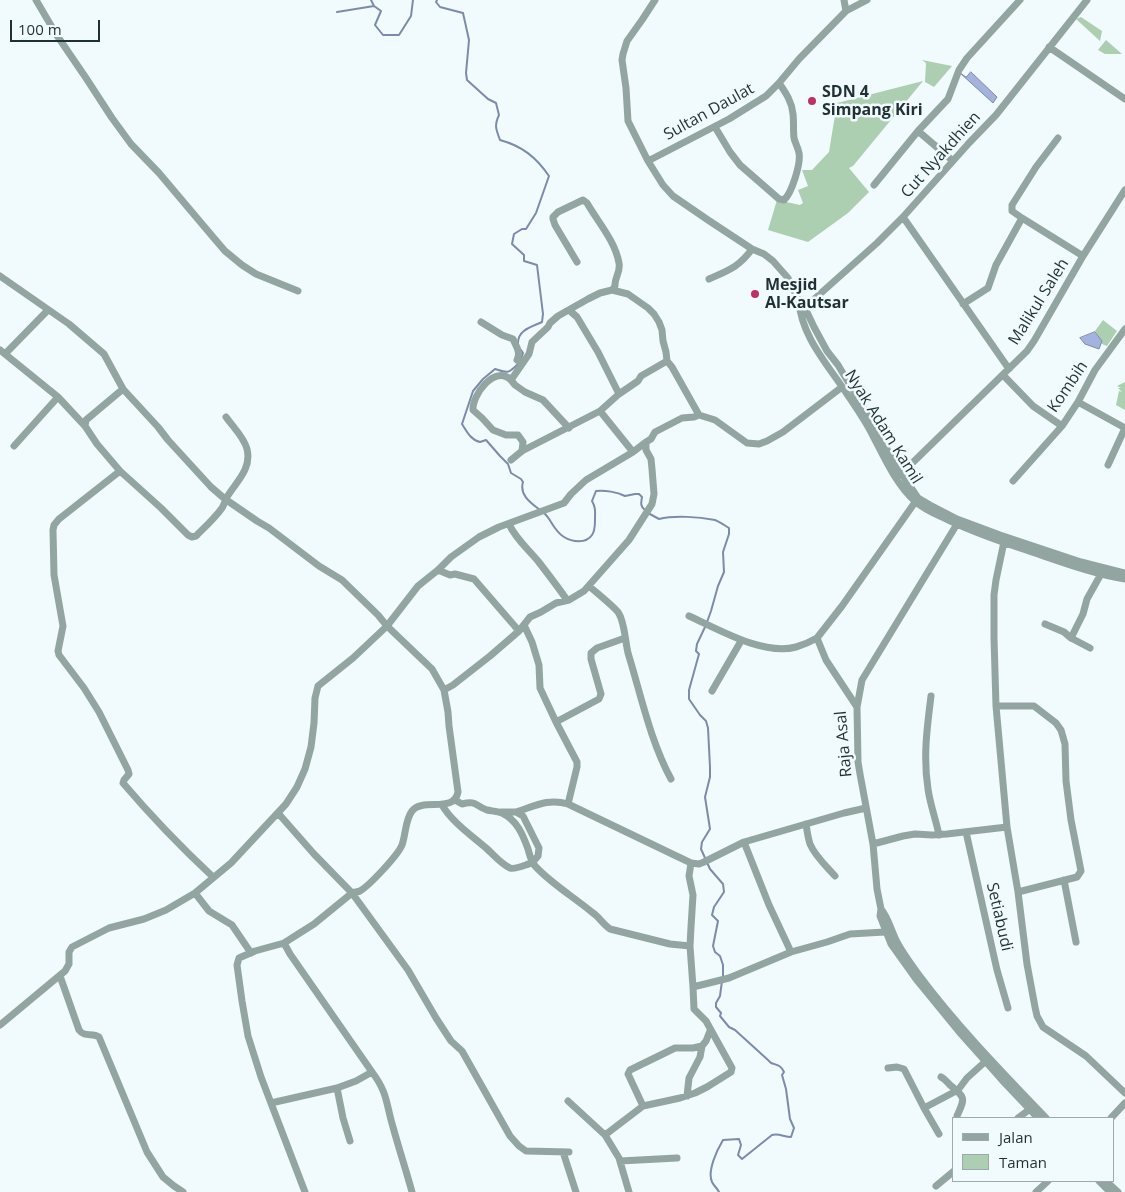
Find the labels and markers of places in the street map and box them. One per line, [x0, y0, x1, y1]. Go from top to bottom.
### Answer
place label: SDN 4 Simpang Kiri [822, 82, 923, 120]
marker: SDN 4 Simpang Kiri [806, 95, 818, 107]
place label: Mesjid Al-Kautsar [765, 275, 849, 313]
marker: Mesjid Al-Kautsar [749, 288, 761, 300]

